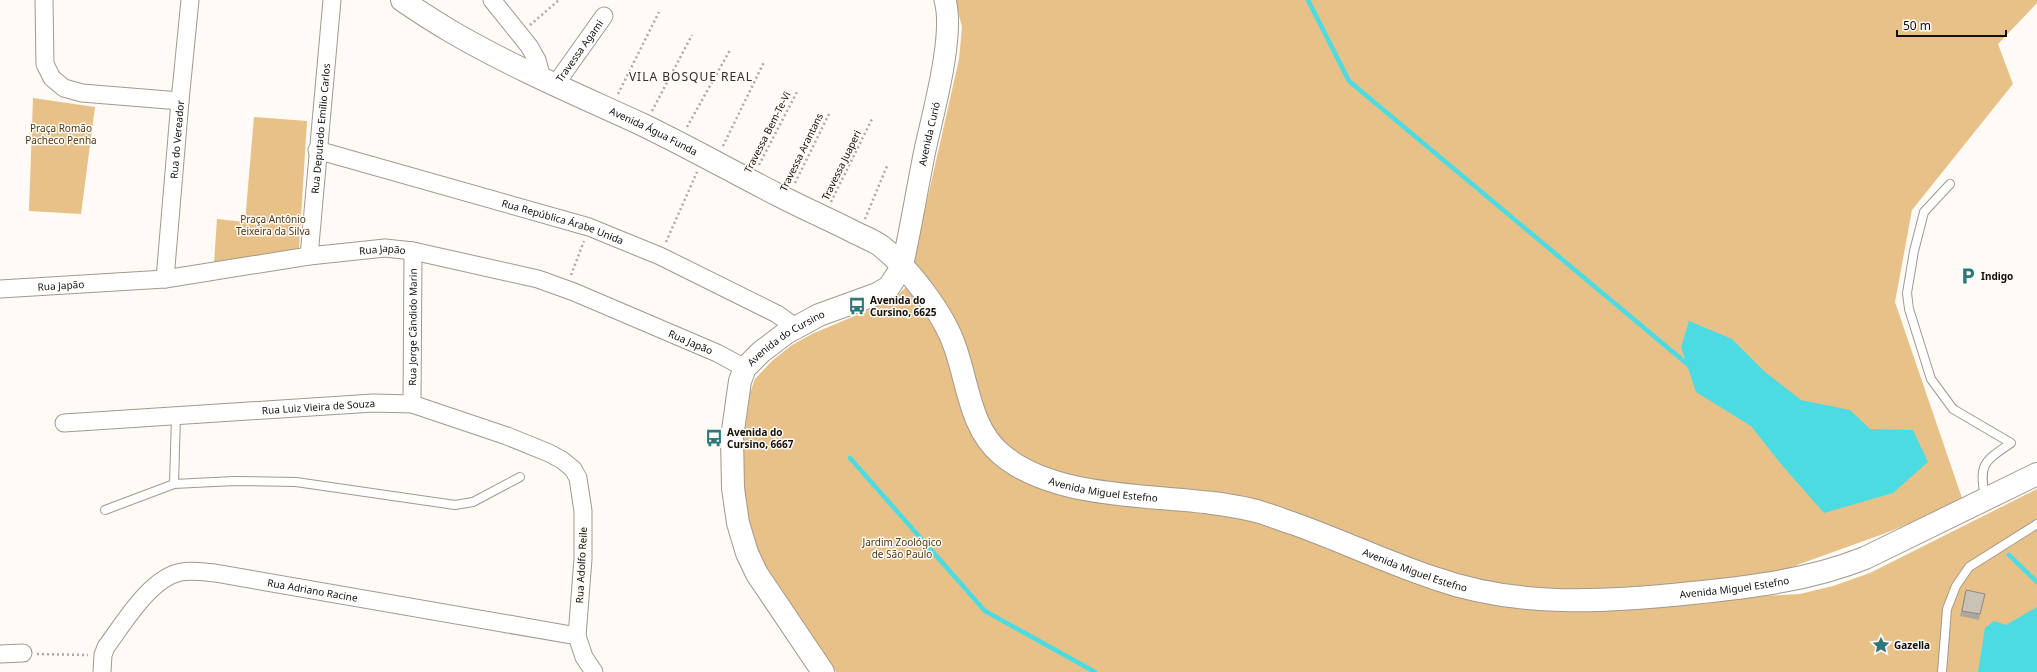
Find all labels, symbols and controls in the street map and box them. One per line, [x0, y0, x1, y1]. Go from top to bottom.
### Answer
scale bar [1897, 12, 2006, 38]
street label: Travessa Agami [552, 17, 606, 85]
text: 50 m [1903, 17, 1931, 34]
street label: Rua Deputado Emílio Carlos [308, 62, 333, 194]
district label: VILA BOSQUE REAL [629, 68, 753, 85]
street label: Travessa Bem-Te-Vi [740, 89, 794, 175]
street label: Rua do Vereador [166, 100, 187, 179]
street label: Avenida Curió [915, 100, 943, 167]
street label: Avenida Água Funda [607, 104, 700, 158]
street label: Travessa Arantans [776, 110, 826, 193]
park label: Praça Romão Pacheco Penha [25, 121, 97, 147]
street label: Travessa Juaperi [818, 128, 864, 202]
street label: Rua República Árabe Unida [500, 196, 626, 247]
park label: Praça Antônio Teixeira da Silva [236, 212, 310, 238]
street label: Rua Japão [358, 241, 407, 258]
parking icon: Indigo [1958, 266, 1978, 286]
street label: Rua Jorge Cândido Marin [405, 268, 420, 386]
place label: Indigo [1981, 269, 2013, 283]
street label: Rua Japão [37, 277, 85, 294]
place label: Avenida do Cursino, 6625 [870, 293, 937, 319]
bus stop icon: Avenida do Cursino, 6625 [847, 296, 867, 316]
street label: Avenida do Cursino [744, 307, 827, 369]
street label: Rua Japão [666, 326, 715, 357]
street label: Rua Luiz Vieira de Souza [261, 396, 376, 417]
place label: Avenida do Cursino, 6667 [727, 425, 794, 451]
bus stop icon: Avenida do Cursino, 6667 [704, 428, 724, 448]
street label: Avenida Miguel Estefno [1047, 473, 1159, 505]
street label: Rua Adolfo Reile [572, 526, 590, 604]
park label: Jardim Zoológico de São Paulo [862, 535, 941, 561]
street label: Avenida Miguel Estefno [1361, 544, 1469, 595]
street label: Avenida Miguel Estefno [1679, 573, 1790, 601]
street label: Rua Adriano Racine [266, 575, 359, 605]
place icon: Gazella [1871, 635, 1891, 655]
place label: Gazella [1894, 638, 1930, 652]

